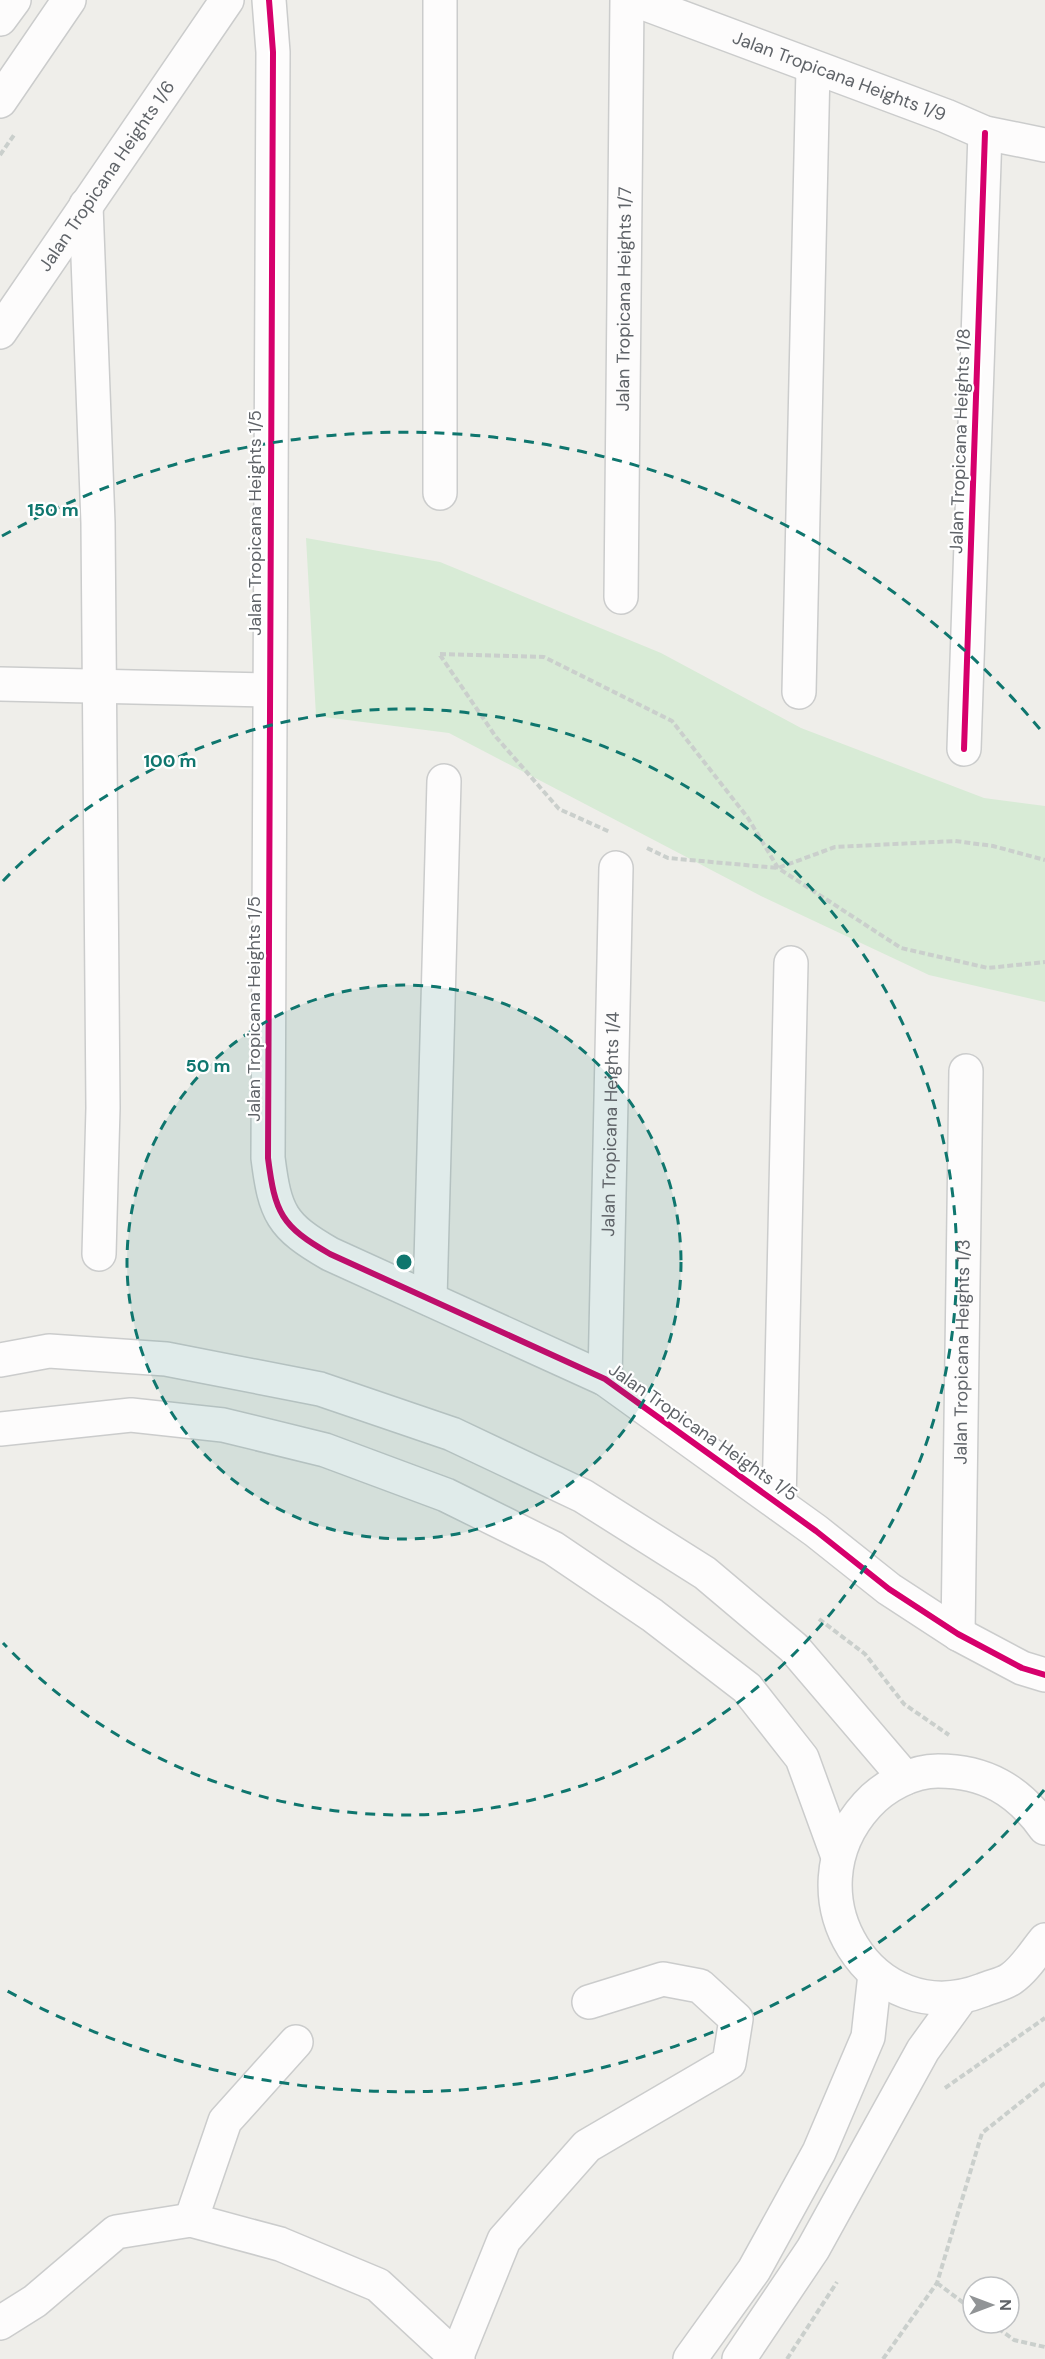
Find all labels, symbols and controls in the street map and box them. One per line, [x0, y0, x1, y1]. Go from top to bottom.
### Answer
street label: Jalan Tropicana Heights 1/9 [729, 25, 949, 127]
street label: Jalan Tropicana Heights 1/6 [33, 76, 180, 276]
street label: Jalan Tropicana Heights 1/7 [611, 186, 637, 412]
street label: Jalan Tropicana Heights 1/8 [944, 328, 976, 554]
street label: Jalan Tropicana Heights 1/5 [243, 410, 267, 636]
text: 150 m [27, 498, 79, 522]
text: 100 m [143, 749, 197, 773]
street label: Jalan Tropicana Heights 1/5 [242, 896, 266, 1122]
street label: Jalan Tropicana Heights 1/4 [596, 1011, 625, 1237]
text: 50 m [185, 1054, 231, 1078]
street label: Jalan Tropicana Heights 1/3 [948, 1239, 976, 1465]
centre of rings [394, 1252, 414, 1272]
street label: Jalan Tropicana Heights 1/5 [604, 1357, 802, 1507]
north arrow [961, 2275, 1021, 2335]
text: N [995, 2299, 1016, 2311]

